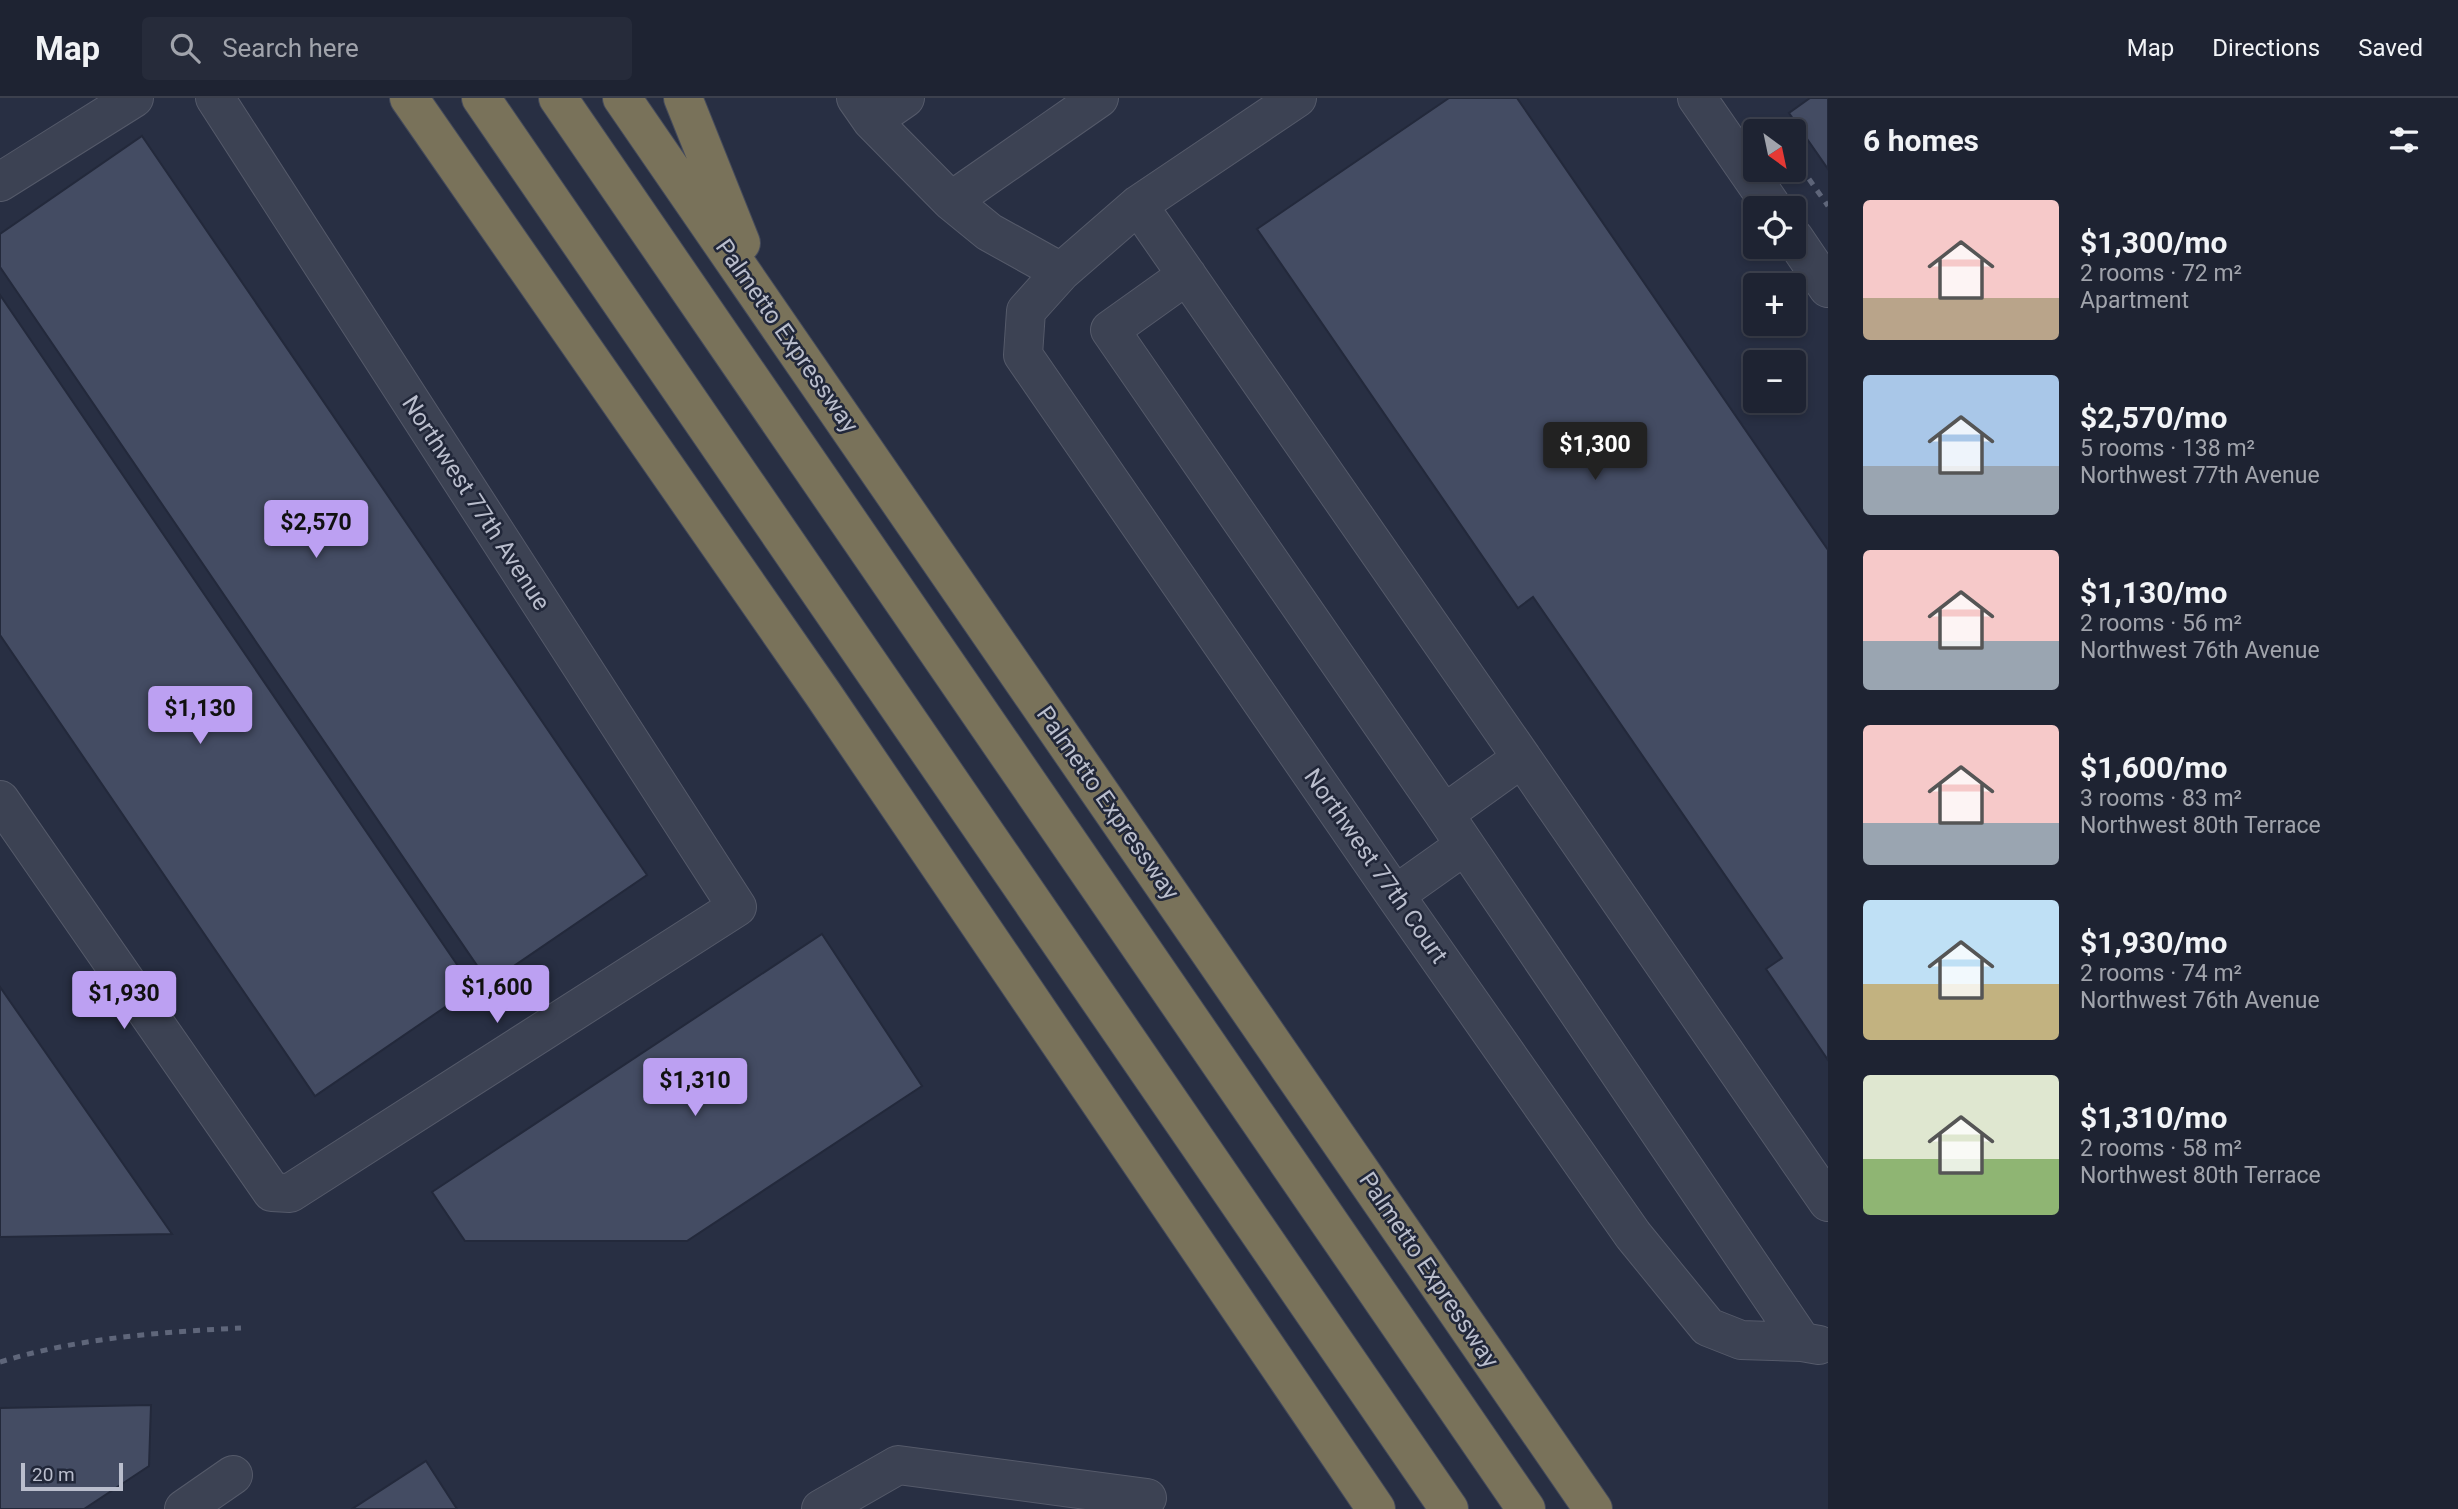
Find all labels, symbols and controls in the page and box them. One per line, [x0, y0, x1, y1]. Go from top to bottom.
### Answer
search box [142, 17, 632, 80]
text: Map [35, 29, 100, 68]
icon: search [166, 29, 204, 67]
text: Search here [222, 33, 359, 63]
text: Map [2127, 34, 2174, 62]
text: Directions [2212, 34, 2320, 62]
text: Saved [2358, 34, 2423, 62]
north arrow [1743, 119, 1806, 182]
map controls [1743, 119, 1806, 413]
icon: filters [2385, 121, 2423, 159]
text: 6 homes [1863, 123, 1979, 158]
button: locate [1743, 196, 1806, 259]
text: $1,300/mo [2080, 225, 2228, 260]
icon: home [1919, 228, 2003, 312]
street label: Palmetto Expressway [710, 234, 865, 439]
text: 2 rooms · 72 m² [2080, 260, 2242, 287]
button: + [1743, 273, 1806, 336]
text: Apartment [2080, 287, 2189, 314]
button: − [1743, 350, 1806, 413]
street label: Northwest 77th Avenue [396, 391, 556, 615]
text: $2,570/mo [2080, 400, 2228, 435]
icon: home [1919, 403, 2003, 487]
pin: $1,300 [1538, 422, 1652, 482]
text: $1,300 [1559, 431, 1631, 458]
text: 5 rooms · 138 m² [2080, 435, 2255, 462]
text: Northwest 77th Avenue [2080, 462, 2320, 489]
pin: $2,570 [259, 500, 373, 560]
text: $2,570 [280, 509, 352, 536]
text: $1,130/mo [2080, 575, 2228, 610]
icon: home [1919, 578, 2003, 662]
text: 2 rooms · 56 m² [2080, 610, 2242, 637]
text: Northwest 76th Avenue [2080, 637, 2320, 664]
pin: $1,130 [143, 686, 257, 746]
text: $1,130 [164, 695, 236, 722]
street label: Palmetto Expressway [1031, 701, 1186, 906]
text: $1,600/mo [2080, 750, 2228, 785]
icon: home [1919, 753, 2003, 837]
street label: Northwest 77th Court [1298, 763, 1454, 969]
text: 3 rooms · 83 m² [2080, 785, 2242, 812]
text: Northwest 80th Terrace [2080, 812, 2321, 839]
text: $1,930/mo [2080, 925, 2228, 960]
icon: home [1919, 928, 2003, 1012]
text: 2 rooms · 74 m² [2080, 960, 2242, 987]
pin: $1,600 [440, 965, 554, 1025]
pin: $1,930 [67, 972, 181, 1031]
text: $1,600 [461, 974, 533, 1001]
text: $1,930 [88, 980, 160, 1007]
text: Northwest 76th Avenue [2080, 987, 2320, 1014]
pin: $1,310 [638, 1058, 752, 1118]
text: $1,310 [659, 1067, 731, 1094]
text: $1,310/mo [2080, 1100, 2228, 1135]
icon: home [1919, 1103, 2003, 1187]
text: 2 rooms · 58 m² [2080, 1135, 2242, 1162]
text: Northwest 80th Terrace [2080, 1162, 2321, 1189]
street label: Palmetto Expressway [1353, 1167, 1505, 1373]
scale bar [21, 1460, 122, 1492]
text: 20 m [32, 1463, 75, 1486]

